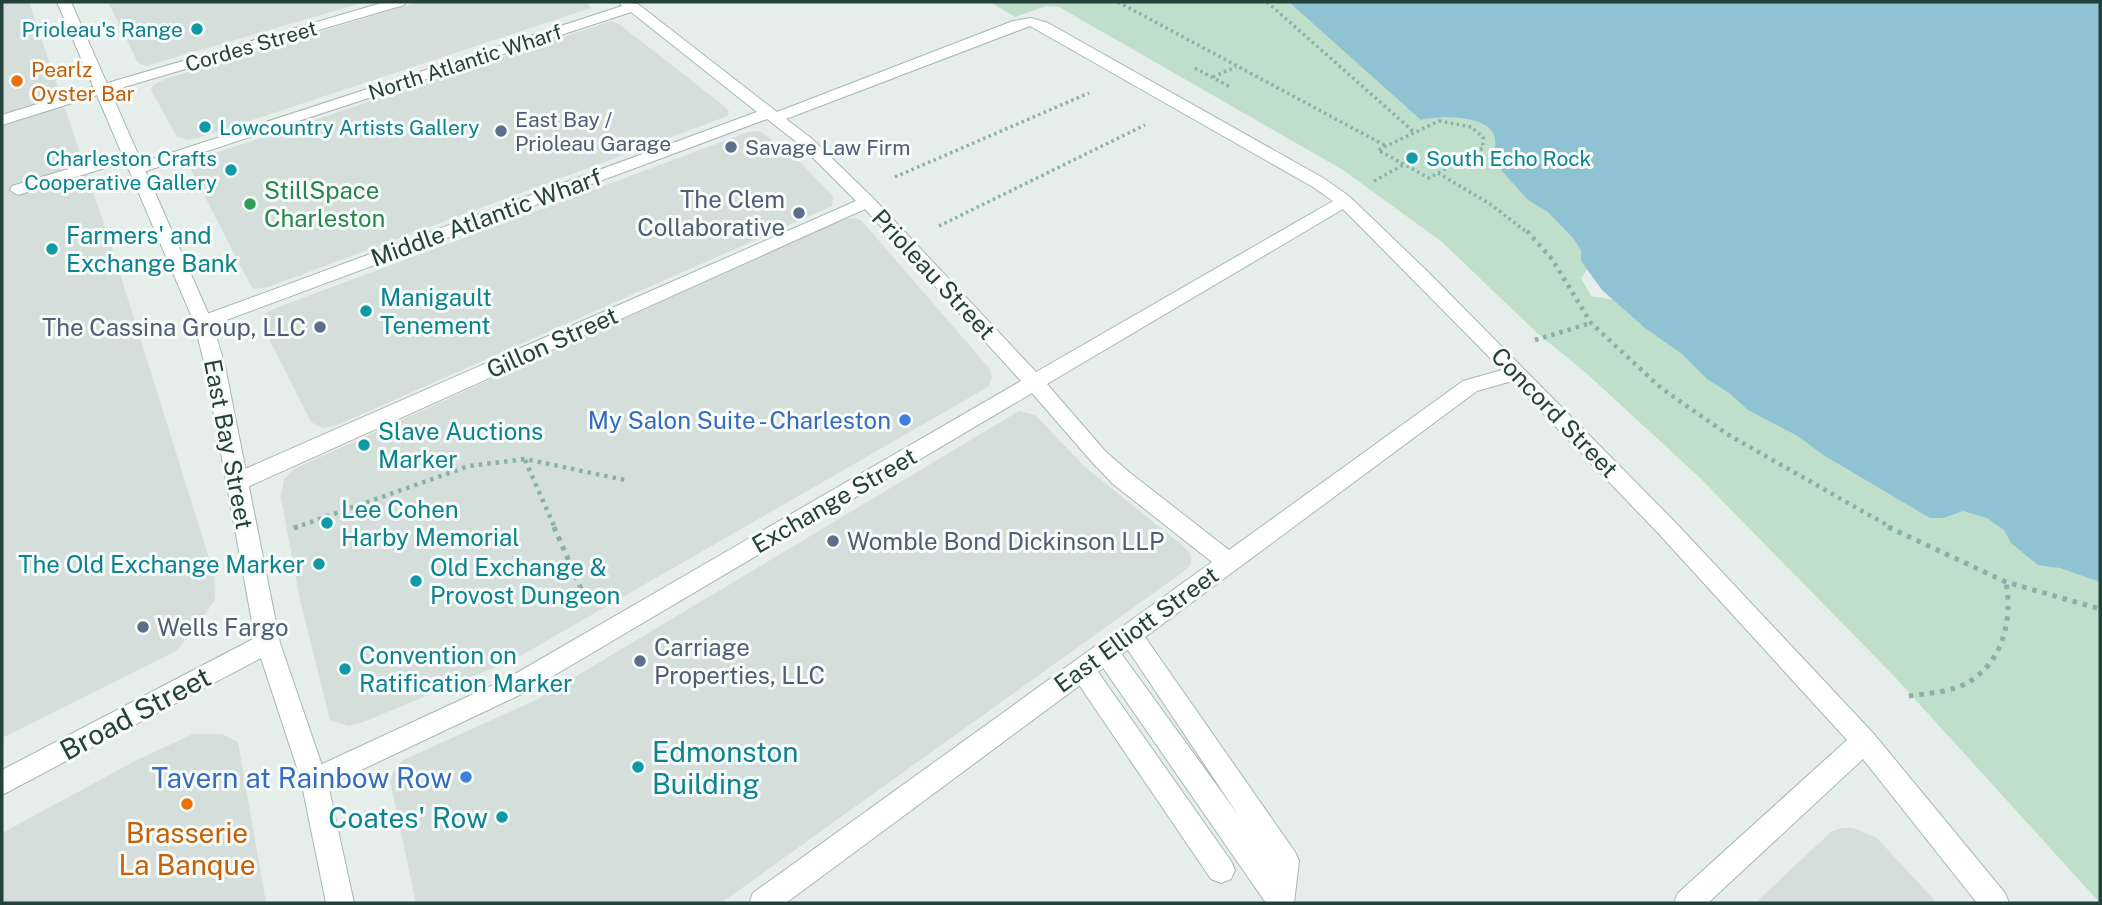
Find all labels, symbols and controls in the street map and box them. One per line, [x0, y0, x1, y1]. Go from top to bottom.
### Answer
street label: Cordes Street [182, 15, 320, 77]
place label: Prioleau's Range [21, 17, 183, 42]
street label: North Atlantic Wharf [365, 19, 565, 105]
marker: Prioleau's Range [189, 21, 205, 37]
place label: Pearlz Oyster Bar [31, 57, 135, 106]
marker: Pearlz Oyster Bar [9, 73, 25, 89]
place label: East Bay / Prioleau Garage [515, 107, 671, 156]
place label: Lowcountry Artists Gallery [219, 115, 480, 140]
marker: Lowcountry Artists Gallery [197, 119, 213, 135]
marker: East Bay / Prioleau Garage [493, 123, 509, 139]
place label: Savage Law Firm [745, 135, 910, 160]
marker: Savage Law Firm [723, 139, 739, 155]
place label: Charleston Crafts Cooperative Gallery [24, 146, 217, 195]
place label: South Echo Rock [1426, 146, 1592, 171]
marker: South Echo Rock [1404, 150, 1420, 166]
marker: Charleston Crafts Cooperative Gallery [223, 162, 239, 178]
street label: Middle Atlantic Wharf [367, 162, 605, 272]
place label: StillSpace Charleston [264, 176, 385, 232]
place label: The Clem Collaborative [637, 185, 785, 241]
marker: StillSpace Charleston [242, 196, 258, 212]
street label: Prioleau Street [867, 203, 1001, 345]
marker: The Clem Collaborative [791, 205, 807, 221]
place label: Farmers' and Exchange Bank [66, 221, 238, 277]
marker: Farmers' and Exchange Bank [44, 241, 60, 257]
place label: Manigault Tenement [380, 283, 492, 339]
street label: Gillon Street [482, 301, 622, 383]
marker: Manigault Tenement [358, 303, 374, 319]
place label: The Cassina Group, LLC [42, 313, 306, 341]
marker: The Cassina Group, LLC [312, 319, 328, 335]
street label: Concord Street [1486, 341, 1624, 483]
street label: East Bay Street [199, 357, 259, 531]
place label: My Salon Suite - Charleston [588, 406, 891, 434]
marker: My Salon Suite - Charleston [897, 412, 913, 428]
place label: Slave Auctions Marker [378, 417, 543, 473]
marker: Slave Auctions Marker [356, 437, 372, 453]
street label: Exchange Street [747, 442, 921, 558]
place label: Lee Cohen Harby Memorial [341, 495, 520, 551]
marker: Lee Cohen Harby Memorial [319, 515, 335, 531]
place label: Womble Bond Dickinson LLP [847, 527, 1164, 555]
marker: Womble Bond Dickinson LLP [825, 533, 841, 549]
place label: The Old Exchange Marker [18, 550, 305, 578]
place label: Old Exchange & Provost Dungeon [430, 553, 620, 609]
marker: The Old Exchange Marker [311, 556, 327, 572]
street label: East Elliott Street [1049, 560, 1223, 698]
marker: Old Exchange & Provost Dungeon [408, 573, 424, 589]
place label: Wells Fargo [157, 613, 289, 641]
marker: Wells Fargo [135, 619, 151, 635]
place label: Carriage Properties, LLC [654, 633, 825, 689]
place label: Convention on Ratification Marker [359, 641, 572, 697]
marker: Carriage Properties, LLC [632, 653, 648, 669]
street label: Broad Street [54, 659, 216, 767]
marker: Convention on Ratification Marker [337, 661, 353, 677]
place label: Edmonston Building [652, 735, 799, 800]
marker: Edmonston Building [630, 759, 646, 775]
place label: Tavern at Rainbow Row [152, 761, 452, 794]
marker: Tavern at Rainbow Row [458, 769, 474, 785]
marker: Brasserie La Banque [179, 796, 195, 812]
place label: Coates' Row [328, 801, 488, 834]
marker: Coates' Row [494, 809, 510, 825]
place label: Brasserie La Banque [118, 816, 256, 881]

